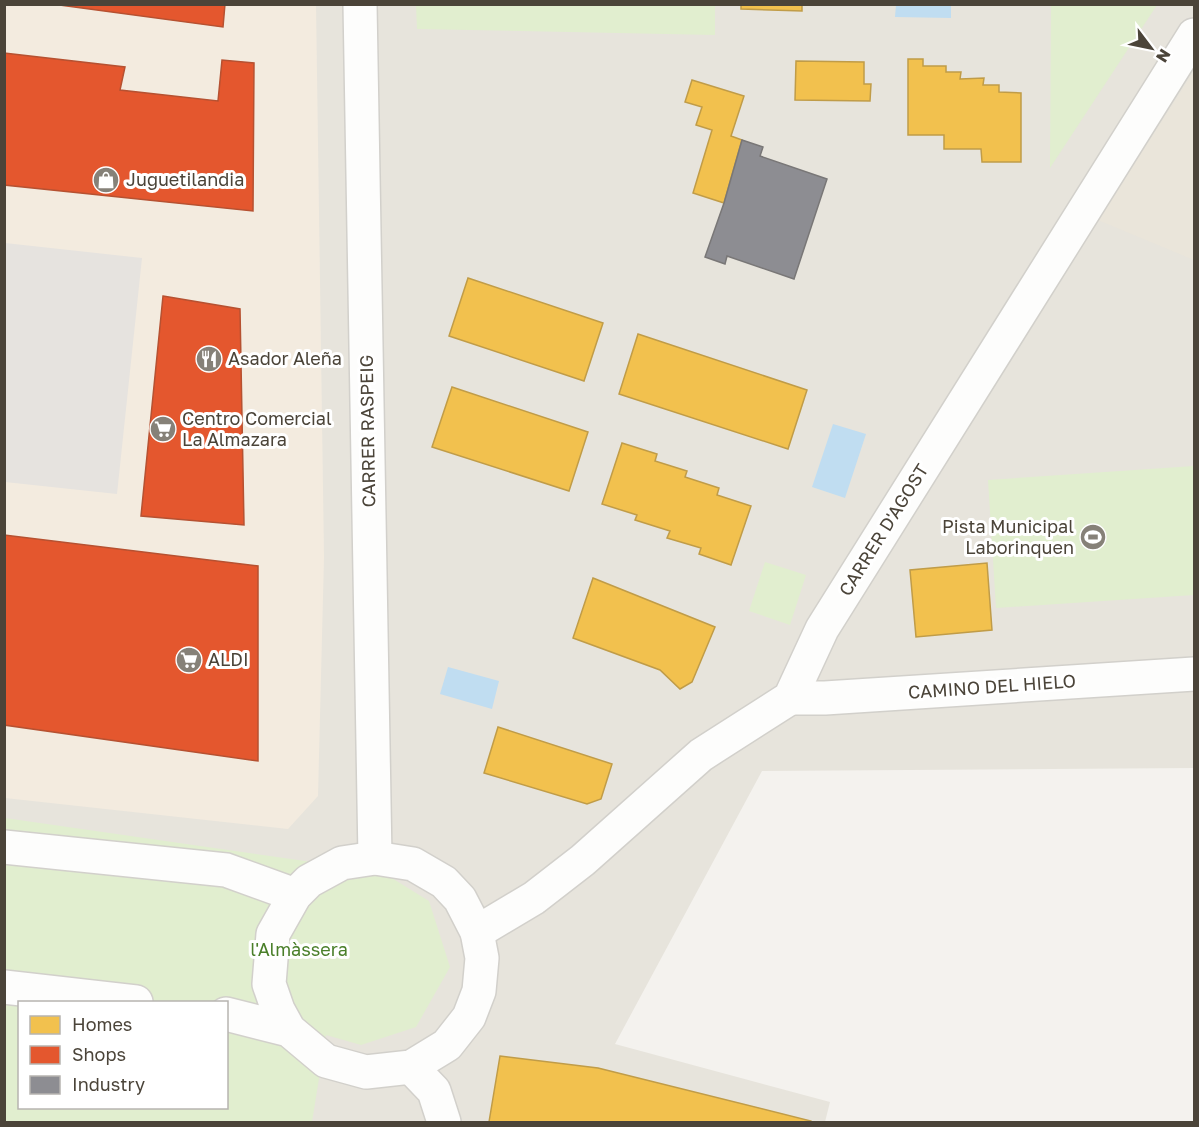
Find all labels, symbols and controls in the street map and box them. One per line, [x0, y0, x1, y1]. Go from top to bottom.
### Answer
north arrow [1121, 18, 1181, 78]
text: N [1152, 45, 1175, 66]
shop icon: Juguetilandia [91, 165, 121, 195]
place label: Juguetilandia [126, 168, 244, 190]
restaurant icon: Asador Aleña [194, 344, 224, 374]
place label: Asador Aleña [228, 347, 342, 369]
street label: CARRER RASPEIG [355, 354, 379, 508]
place label: Centro Comercial La Almazara [182, 407, 332, 450]
supermarket icon: Centro Comercial La Almazara [148, 414, 178, 444]
street label: CARRER D'AGOST [834, 459, 933, 600]
place label: Pista Municipal Laborinquen [942, 515, 1074, 558]
sports icon: Pista Municipal Laborinquen [1078, 522, 1108, 552]
supermarket icon: ALDI [174, 645, 204, 675]
place label: ALDI [208, 648, 249, 670]
street label: CAMINO DEL HIELO [907, 669, 1077, 703]
park label: l'Almàssera [250, 938, 348, 960]
legend [18, 1001, 228, 1109]
text: Homes [72, 1013, 132, 1035]
text: Shops [72, 1043, 126, 1065]
text: Industry [72, 1073, 145, 1095]

